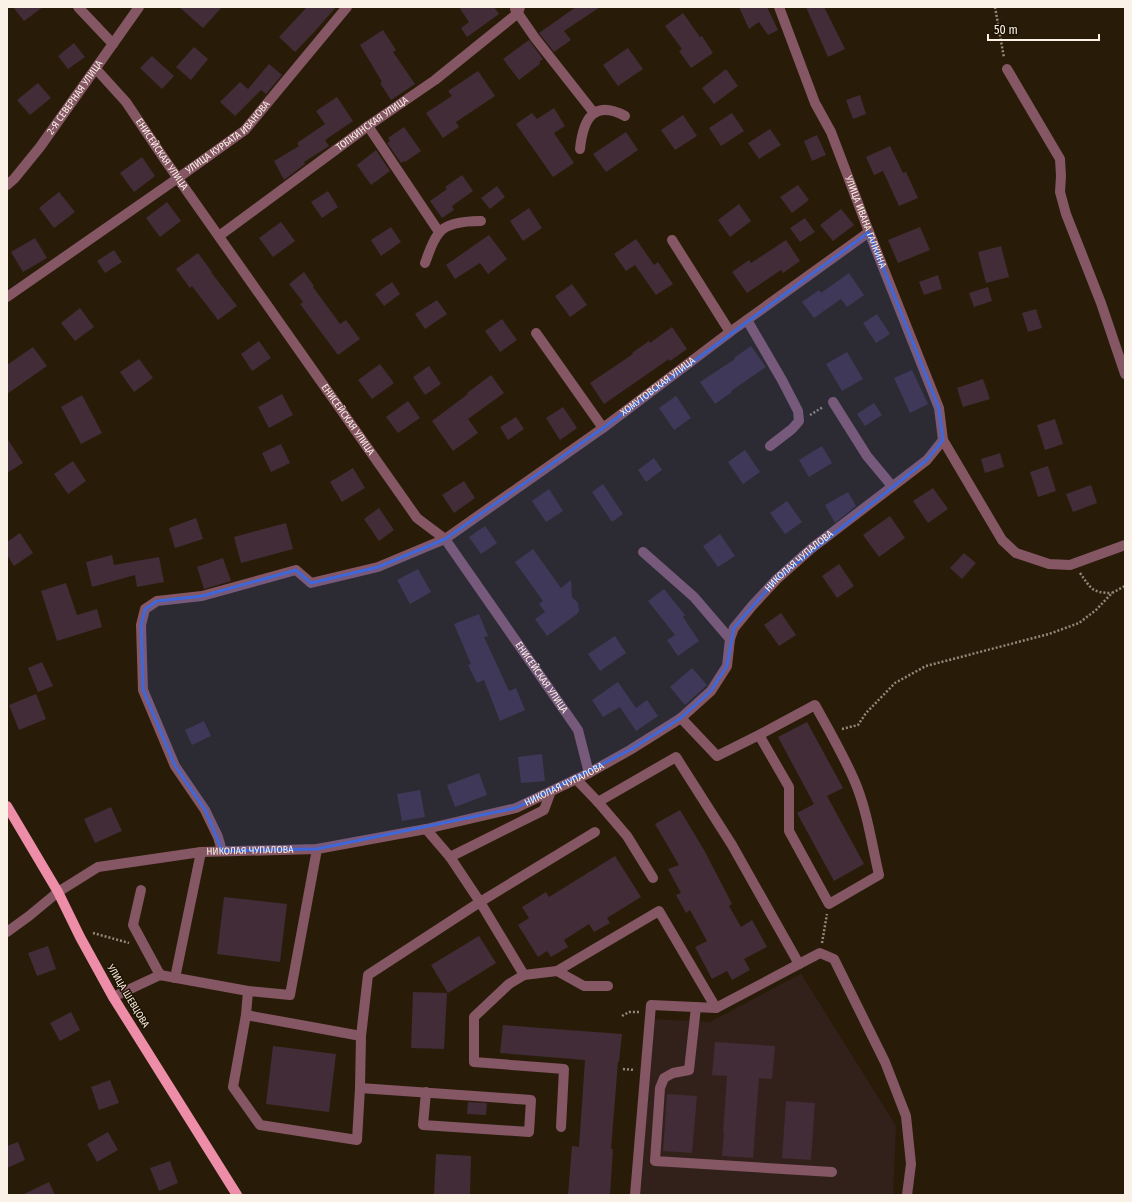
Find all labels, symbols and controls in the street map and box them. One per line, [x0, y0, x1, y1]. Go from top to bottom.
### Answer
scale bar [988, 16, 1099, 42]
text: 50 m [994, 23, 1018, 37]
street label: 2-Я СЕВЕРНАЯ УЛИЦА [45, 58, 106, 137]
street label: ТОПКИНСКАЯ УЛИЦА [334, 94, 411, 153]
street label: УЛИЦА КУРБАТА ИВАНОВА [183, 98, 273, 177]
street label: ЕНИСЕЙСКАЯ УЛИЦА [133, 116, 191, 193]
street label: УЛИЦА ИВАНА ГАЛКИНА [842, 173, 889, 271]
street label: ХОМУТОВСКАЯ УЛИЦА [618, 354, 698, 419]
street label: ЕНИСЕЙСКАЯ УЛИЦА [319, 382, 377, 458]
street label: НИКОЛАЯ ЧУПАЛОВА [762, 528, 836, 594]
street label: ЕНИСЕЙСКАЯ УЛИЦА [512, 639, 571, 716]
street label: НИКОЛАЯ ЧУПАЛОВА [523, 760, 607, 809]
street label: НИКОЛАЯ ЧУПАЛОВА [206, 844, 294, 858]
street label: УЛИЦА ШЕВЦОВА [104, 961, 152, 1030]

